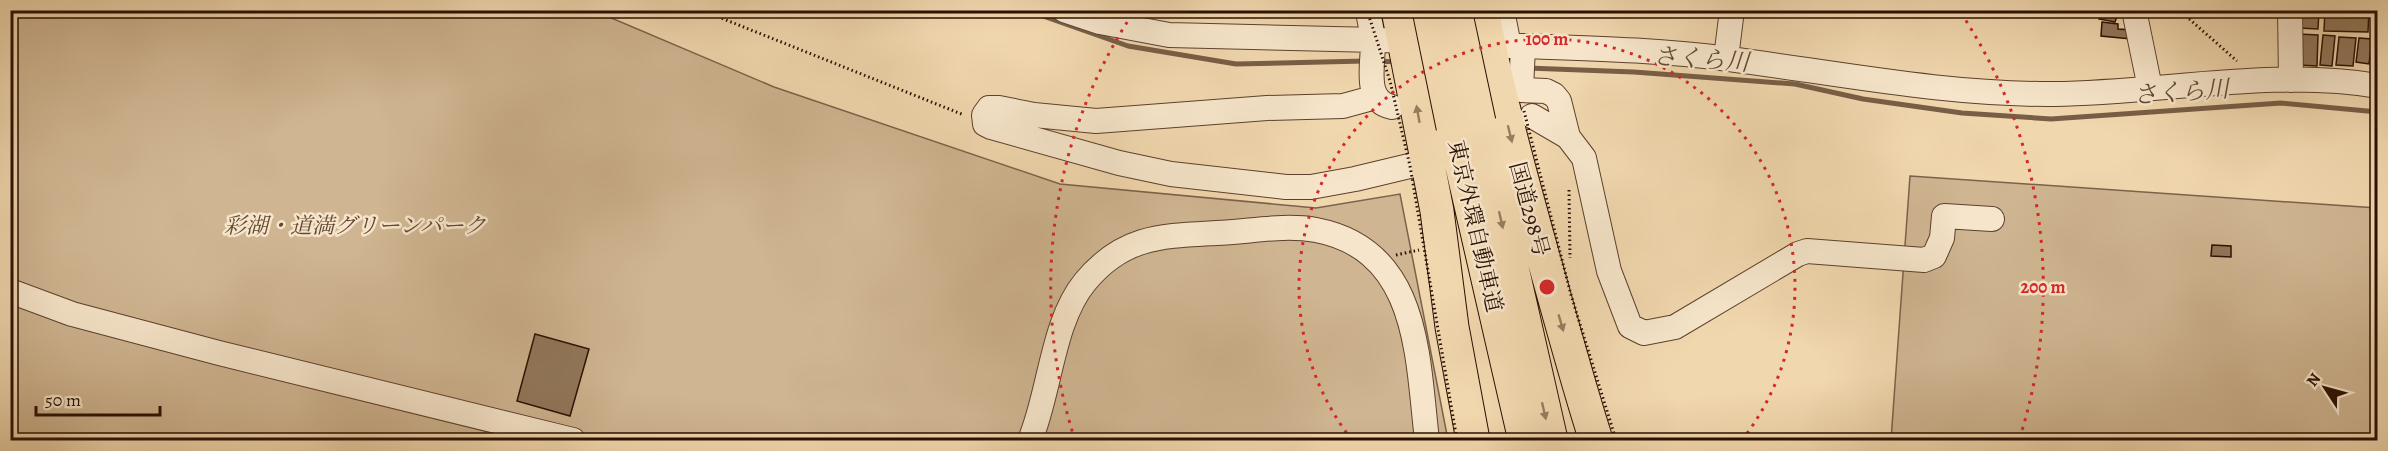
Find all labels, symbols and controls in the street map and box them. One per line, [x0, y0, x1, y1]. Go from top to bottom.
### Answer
text: 100 m [1526, 27, 1568, 51]
water label: さくら川 [1652, 40, 1753, 79]
water label: さくら川 [2132, 72, 2233, 111]
one-way arrow [1413, 104, 1422, 123]
one-way arrow [1506, 125, 1516, 144]
street label: 東京外環自動車道 [1441, 137, 1509, 315]
street label: 国道298号 [1502, 158, 1556, 260]
park label: 彩湖・道満グリーンパーク [224, 211, 486, 241]
one-way arrow [1497, 211, 1506, 230]
text: 200 m [2020, 275, 2066, 299]
centre of rings [1537, 277, 1557, 297]
one-way arrow [1557, 313, 1567, 332]
north arrow [2295, 358, 2355, 418]
text: N [2301, 368, 2326, 391]
scale bar [36, 379, 160, 417]
text: 50 m [45, 388, 81, 412]
one-way arrow [1540, 401, 1549, 420]

